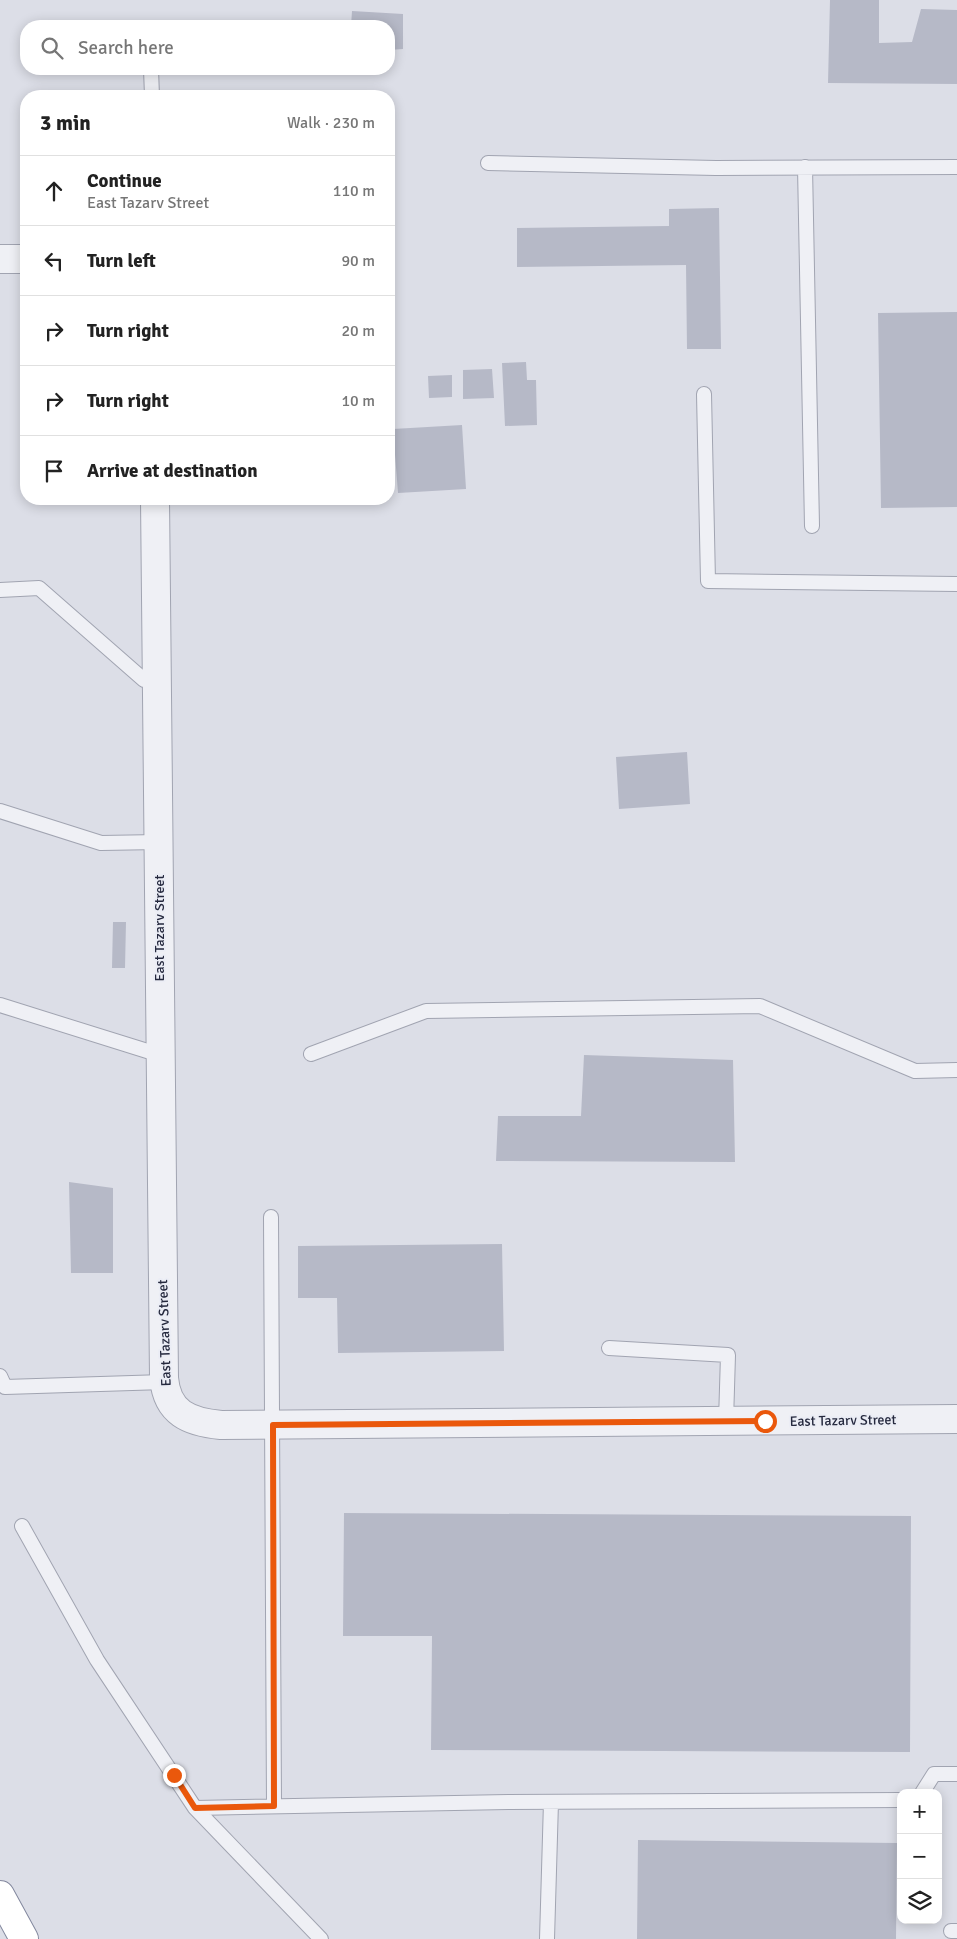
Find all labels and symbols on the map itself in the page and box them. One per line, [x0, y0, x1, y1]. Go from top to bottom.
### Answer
street label: East Tazarv Street [151, 874, 168, 981]
street label: East Tazarv Street [154, 1279, 175, 1387]
route start [754, 1410, 777, 1433]
street label: East Tazarv Street [789, 1411, 897, 1430]
route end [163, 1764, 186, 1787]

